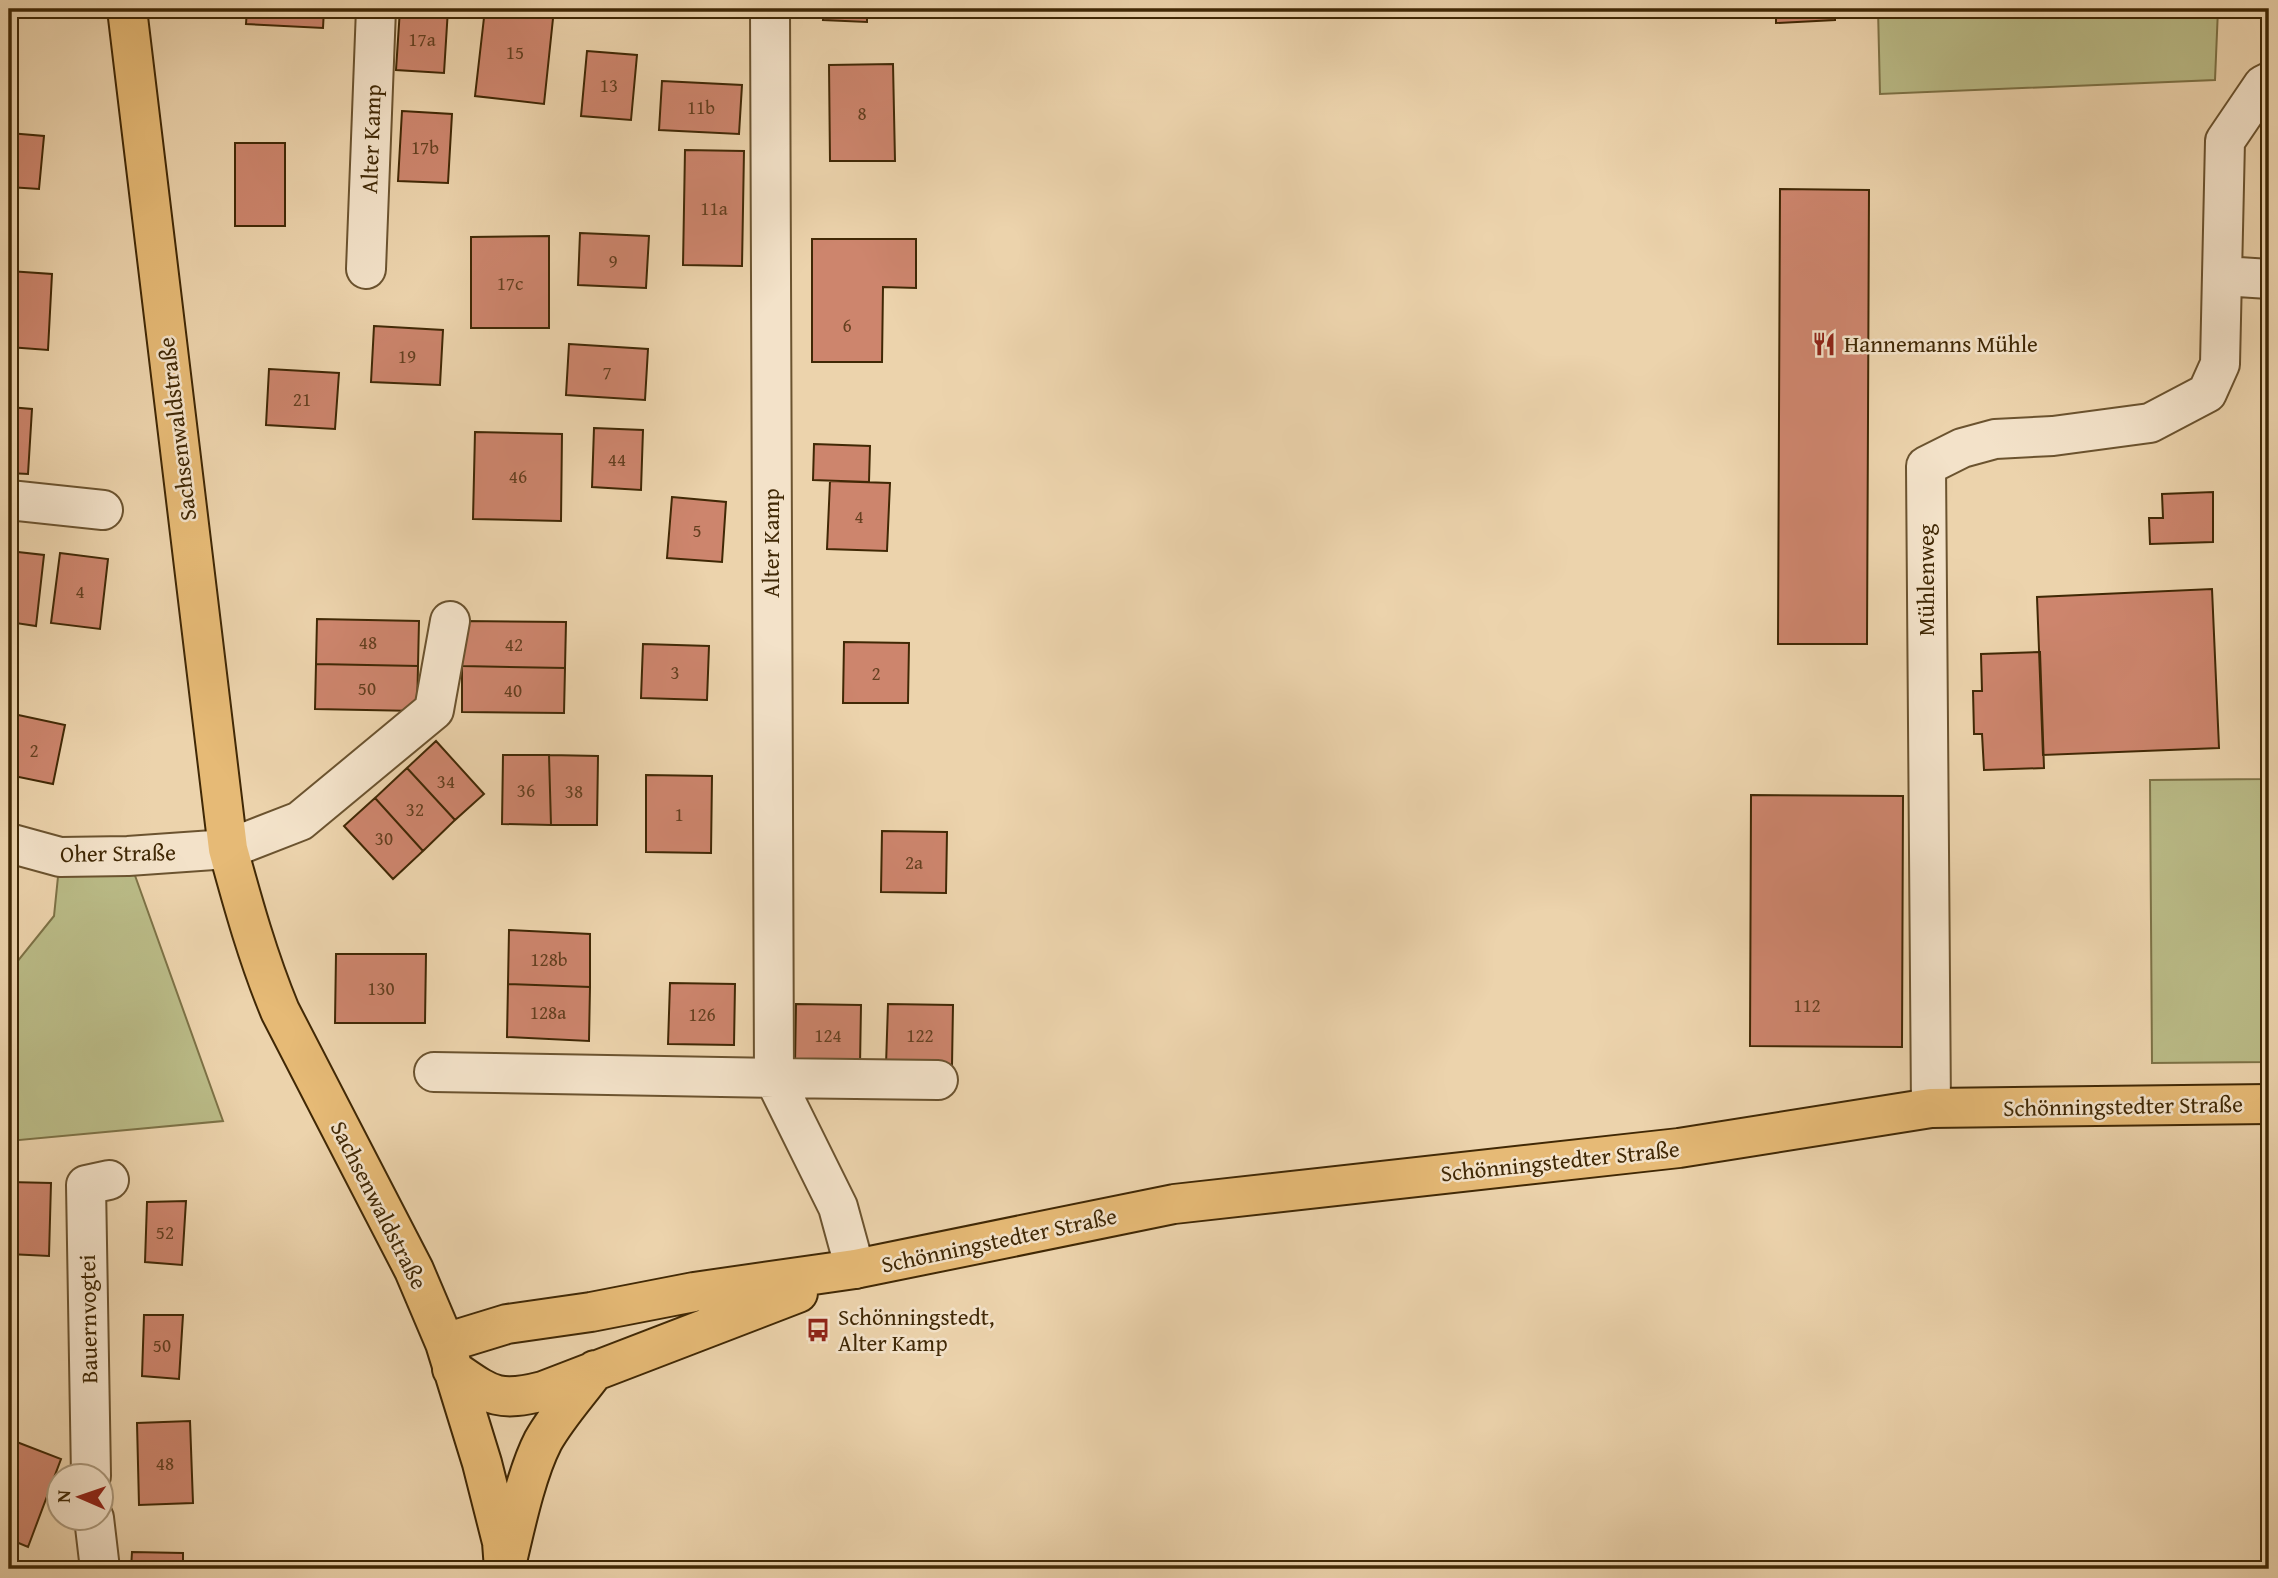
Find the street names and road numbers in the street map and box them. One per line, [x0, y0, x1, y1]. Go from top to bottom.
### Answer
street label: Alter Kamp [352, 84, 389, 194]
street label: Sachsenwaldstraße [149, 335, 204, 523]
street label: Alter Kamp [754, 488, 787, 598]
street label: Mühlenweg [1909, 523, 1942, 636]
street label: Oher Straße [60, 835, 176, 870]
street label: Schönningstedter Straße [2003, 1087, 2243, 1124]
street label: Sachsenwaldstraße [323, 1115, 436, 1295]
street label: Schönningstedter Straße [1439, 1132, 1681, 1189]
street label: Schönningstedter Straße [878, 1198, 1120, 1281]
street label: Bauernvogtei [70, 1254, 105, 1384]

